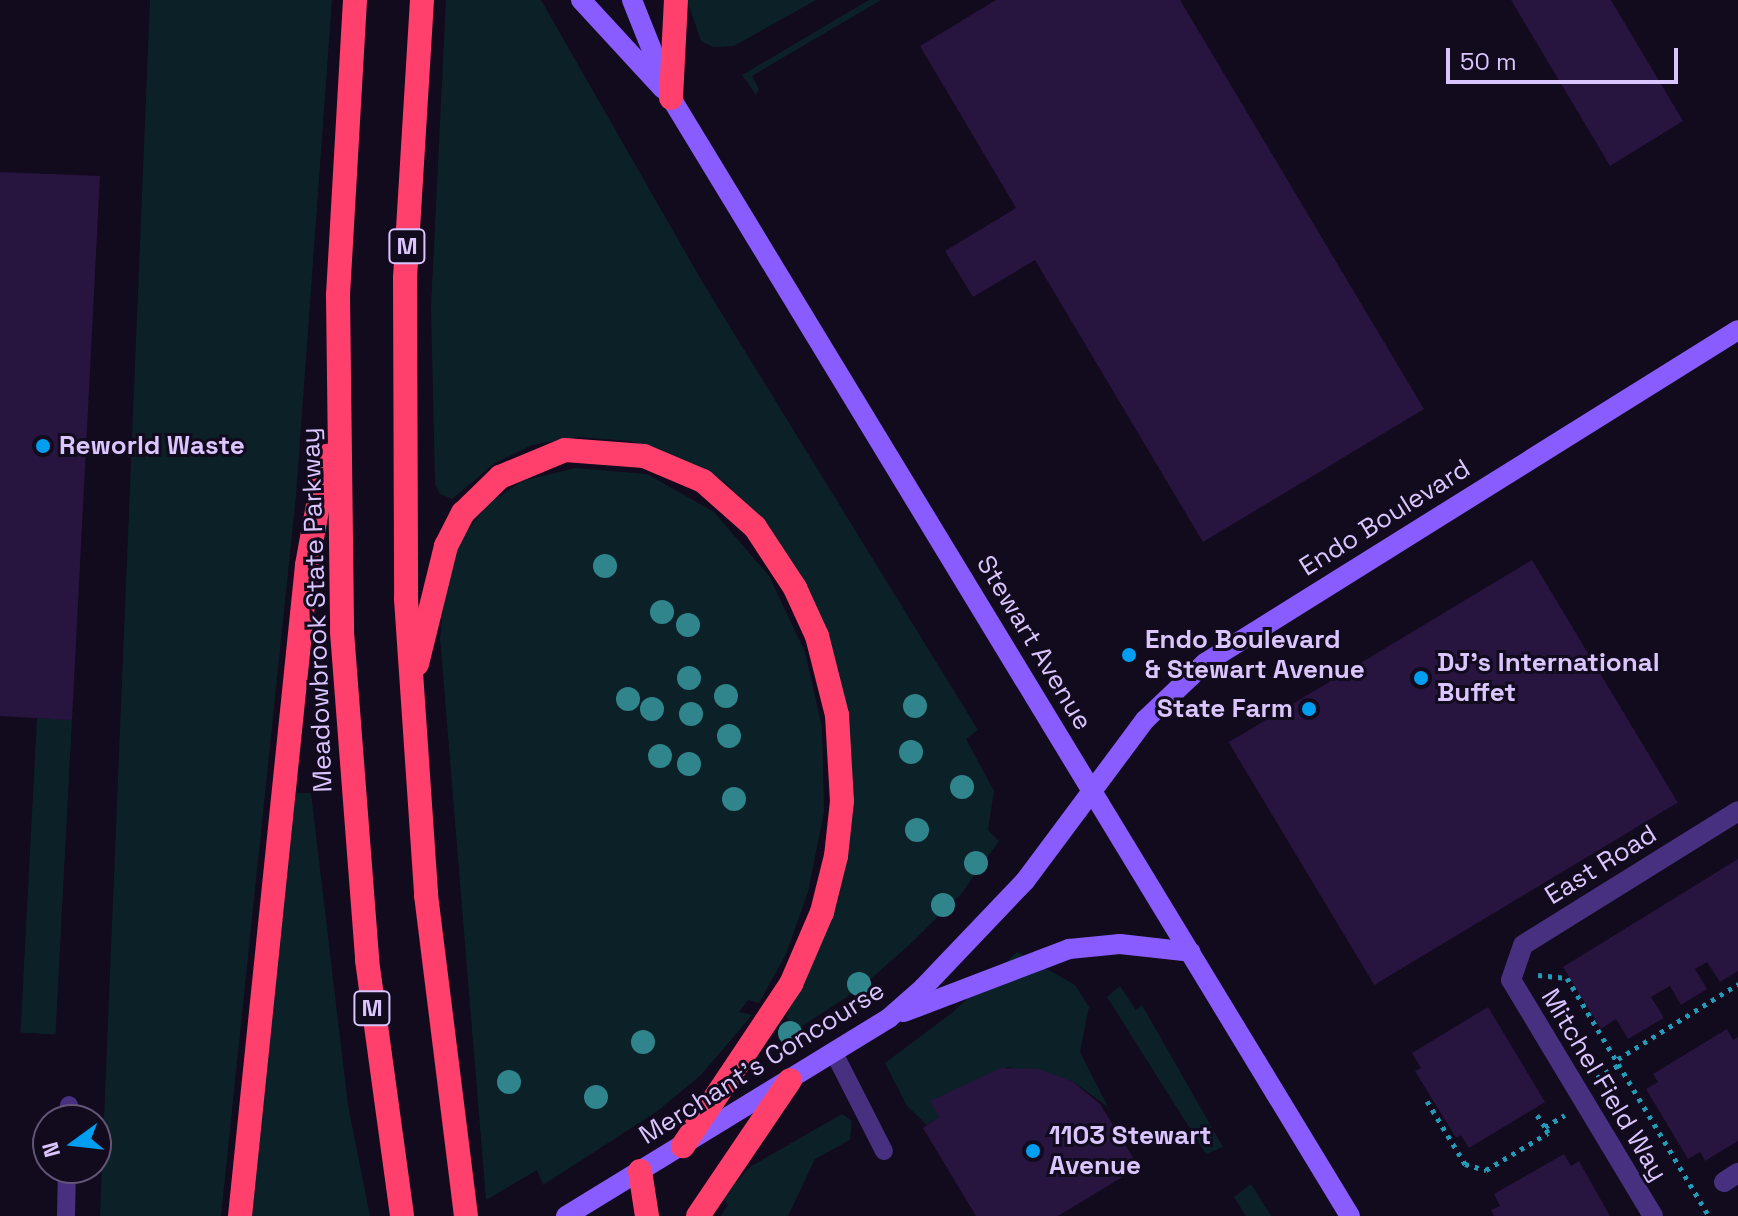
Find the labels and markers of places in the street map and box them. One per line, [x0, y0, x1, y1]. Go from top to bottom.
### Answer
place label: Reworld Waste [59, 430, 245, 462]
marker: Reworld Waste [34, 437, 52, 455]
place label: Endo Boulevard & Stewart Avenue [1145, 624, 1365, 686]
marker: Endo Boulevard & Stewart Avenue [1120, 646, 1138, 664]
place label: DJ's International Buffet [1437, 647, 1660, 708]
marker: DJ's International Buffet [1412, 669, 1430, 687]
place label: State Farm [1157, 693, 1293, 725]
marker: State Farm [1300, 700, 1318, 718]
place label: 1103 Stewart Avenue [1049, 1120, 1211, 1182]
marker: 1103 Stewart Avenue [1024, 1142, 1042, 1160]

